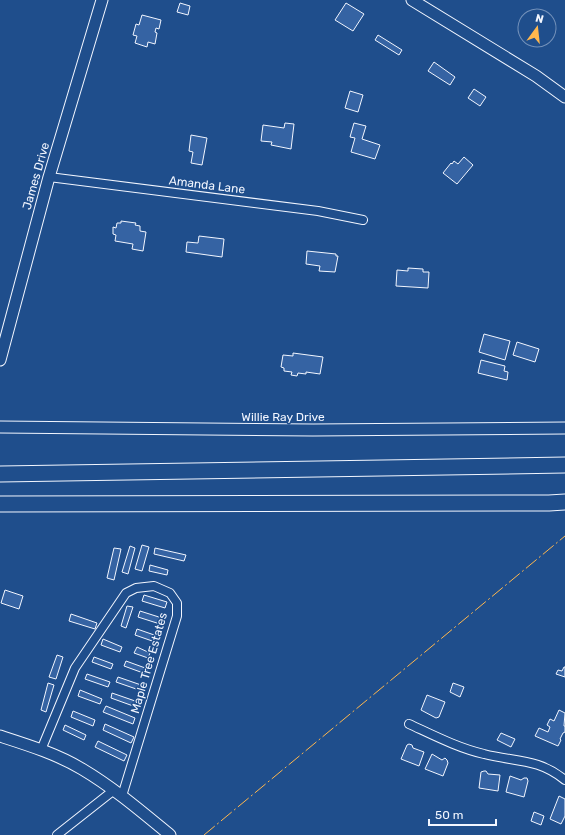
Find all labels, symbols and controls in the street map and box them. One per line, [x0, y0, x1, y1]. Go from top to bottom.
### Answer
north arrow [517, 8, 557, 48]
text: N [534, 12, 545, 26]
street label: James Drive [20, 140, 52, 211]
street label: Amanda Lane [168, 173, 246, 197]
street label: Willie Ray Drive [241, 410, 325, 424]
street label: Maple Tree Estates [128, 611, 170, 715]
scale bar [429, 801, 496, 827]
text: 50 m [435, 808, 463, 822]

